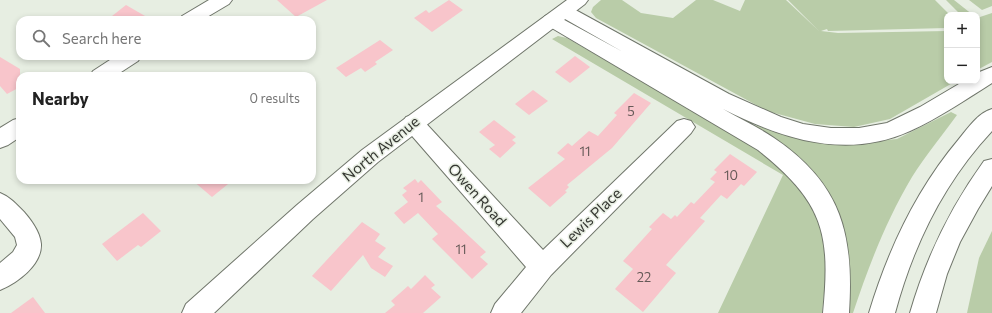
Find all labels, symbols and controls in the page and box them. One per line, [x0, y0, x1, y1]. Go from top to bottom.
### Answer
map controls [944, 12, 980, 84]
button: + [944, 12, 980, 48]
search box [16, 16, 316, 60]
icon: search [30, 27, 52, 49]
text: Search here [62, 29, 141, 47]
button: − [944, 48, 980, 84]
text: Nearby [32, 88, 89, 109]
text: 0 results [249, 90, 300, 106]
house number: 5 [627, 103, 635, 119]
street label: North Avenue [338, 112, 423, 185]
house number: 11 [579, 143, 591, 159]
street label: Owen Road [445, 159, 511, 229]
house number: 10 [724, 167, 738, 183]
street label: Lewis Place [556, 184, 625, 251]
house number: 1 [418, 189, 424, 205]
house number: 11 [455, 241, 467, 257]
house number: 22 [637, 269, 651, 285]

